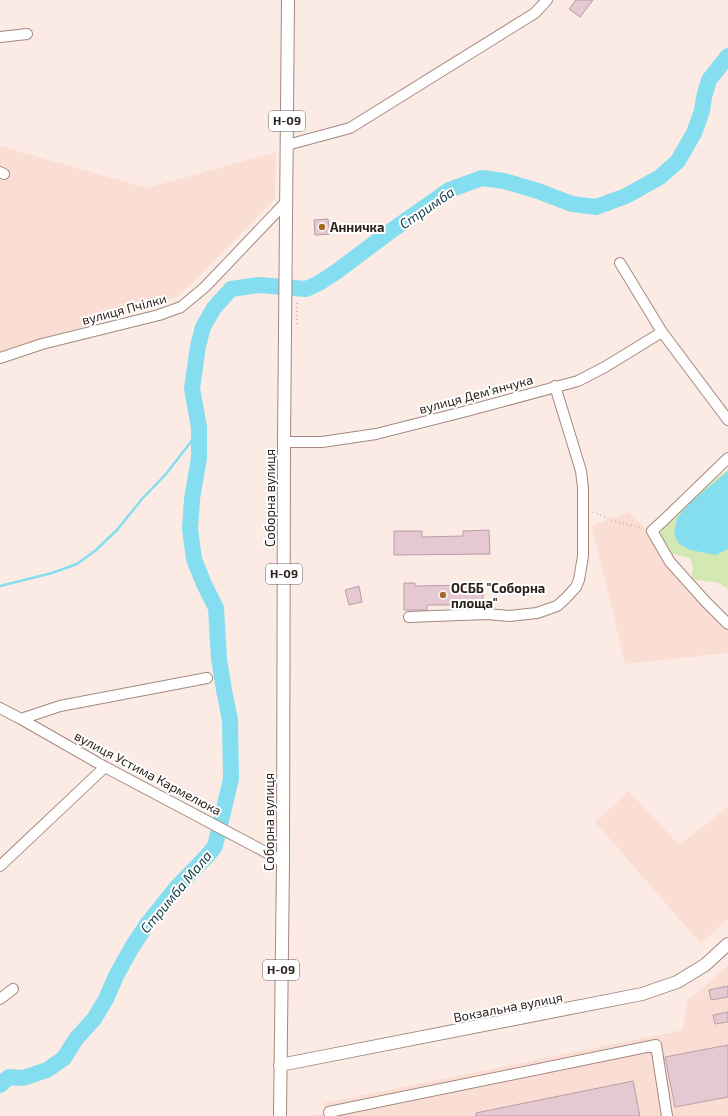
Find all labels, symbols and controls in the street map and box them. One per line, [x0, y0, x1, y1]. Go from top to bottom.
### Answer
road number: Н-09 [269, 111, 305, 131]
water label: Стримба [396, 183, 457, 232]
place label: Анничка [330, 219, 384, 235]
marker: Анничка [317, 222, 327, 232]
street label: вулиця Пчілки [80, 290, 168, 328]
street label: вулиця Демʼянчука [417, 371, 535, 417]
street label: Соборна вулиця [262, 449, 278, 547]
road number: Н-09 [266, 564, 302, 584]
place label: ОСББ "Соборна площа" [451, 580, 545, 611]
marker: ОСББ "Соборна площа" [438, 590, 448, 600]
street label: вулиця Устима Кармелюка [72, 727, 224, 819]
street label: Соборна вулиця [261, 773, 277, 871]
water label: Стримба Мала [136, 847, 215, 936]
road number: Н-09 [263, 960, 299, 980]
street label: Вокзальна вулиця [452, 989, 564, 1025]

